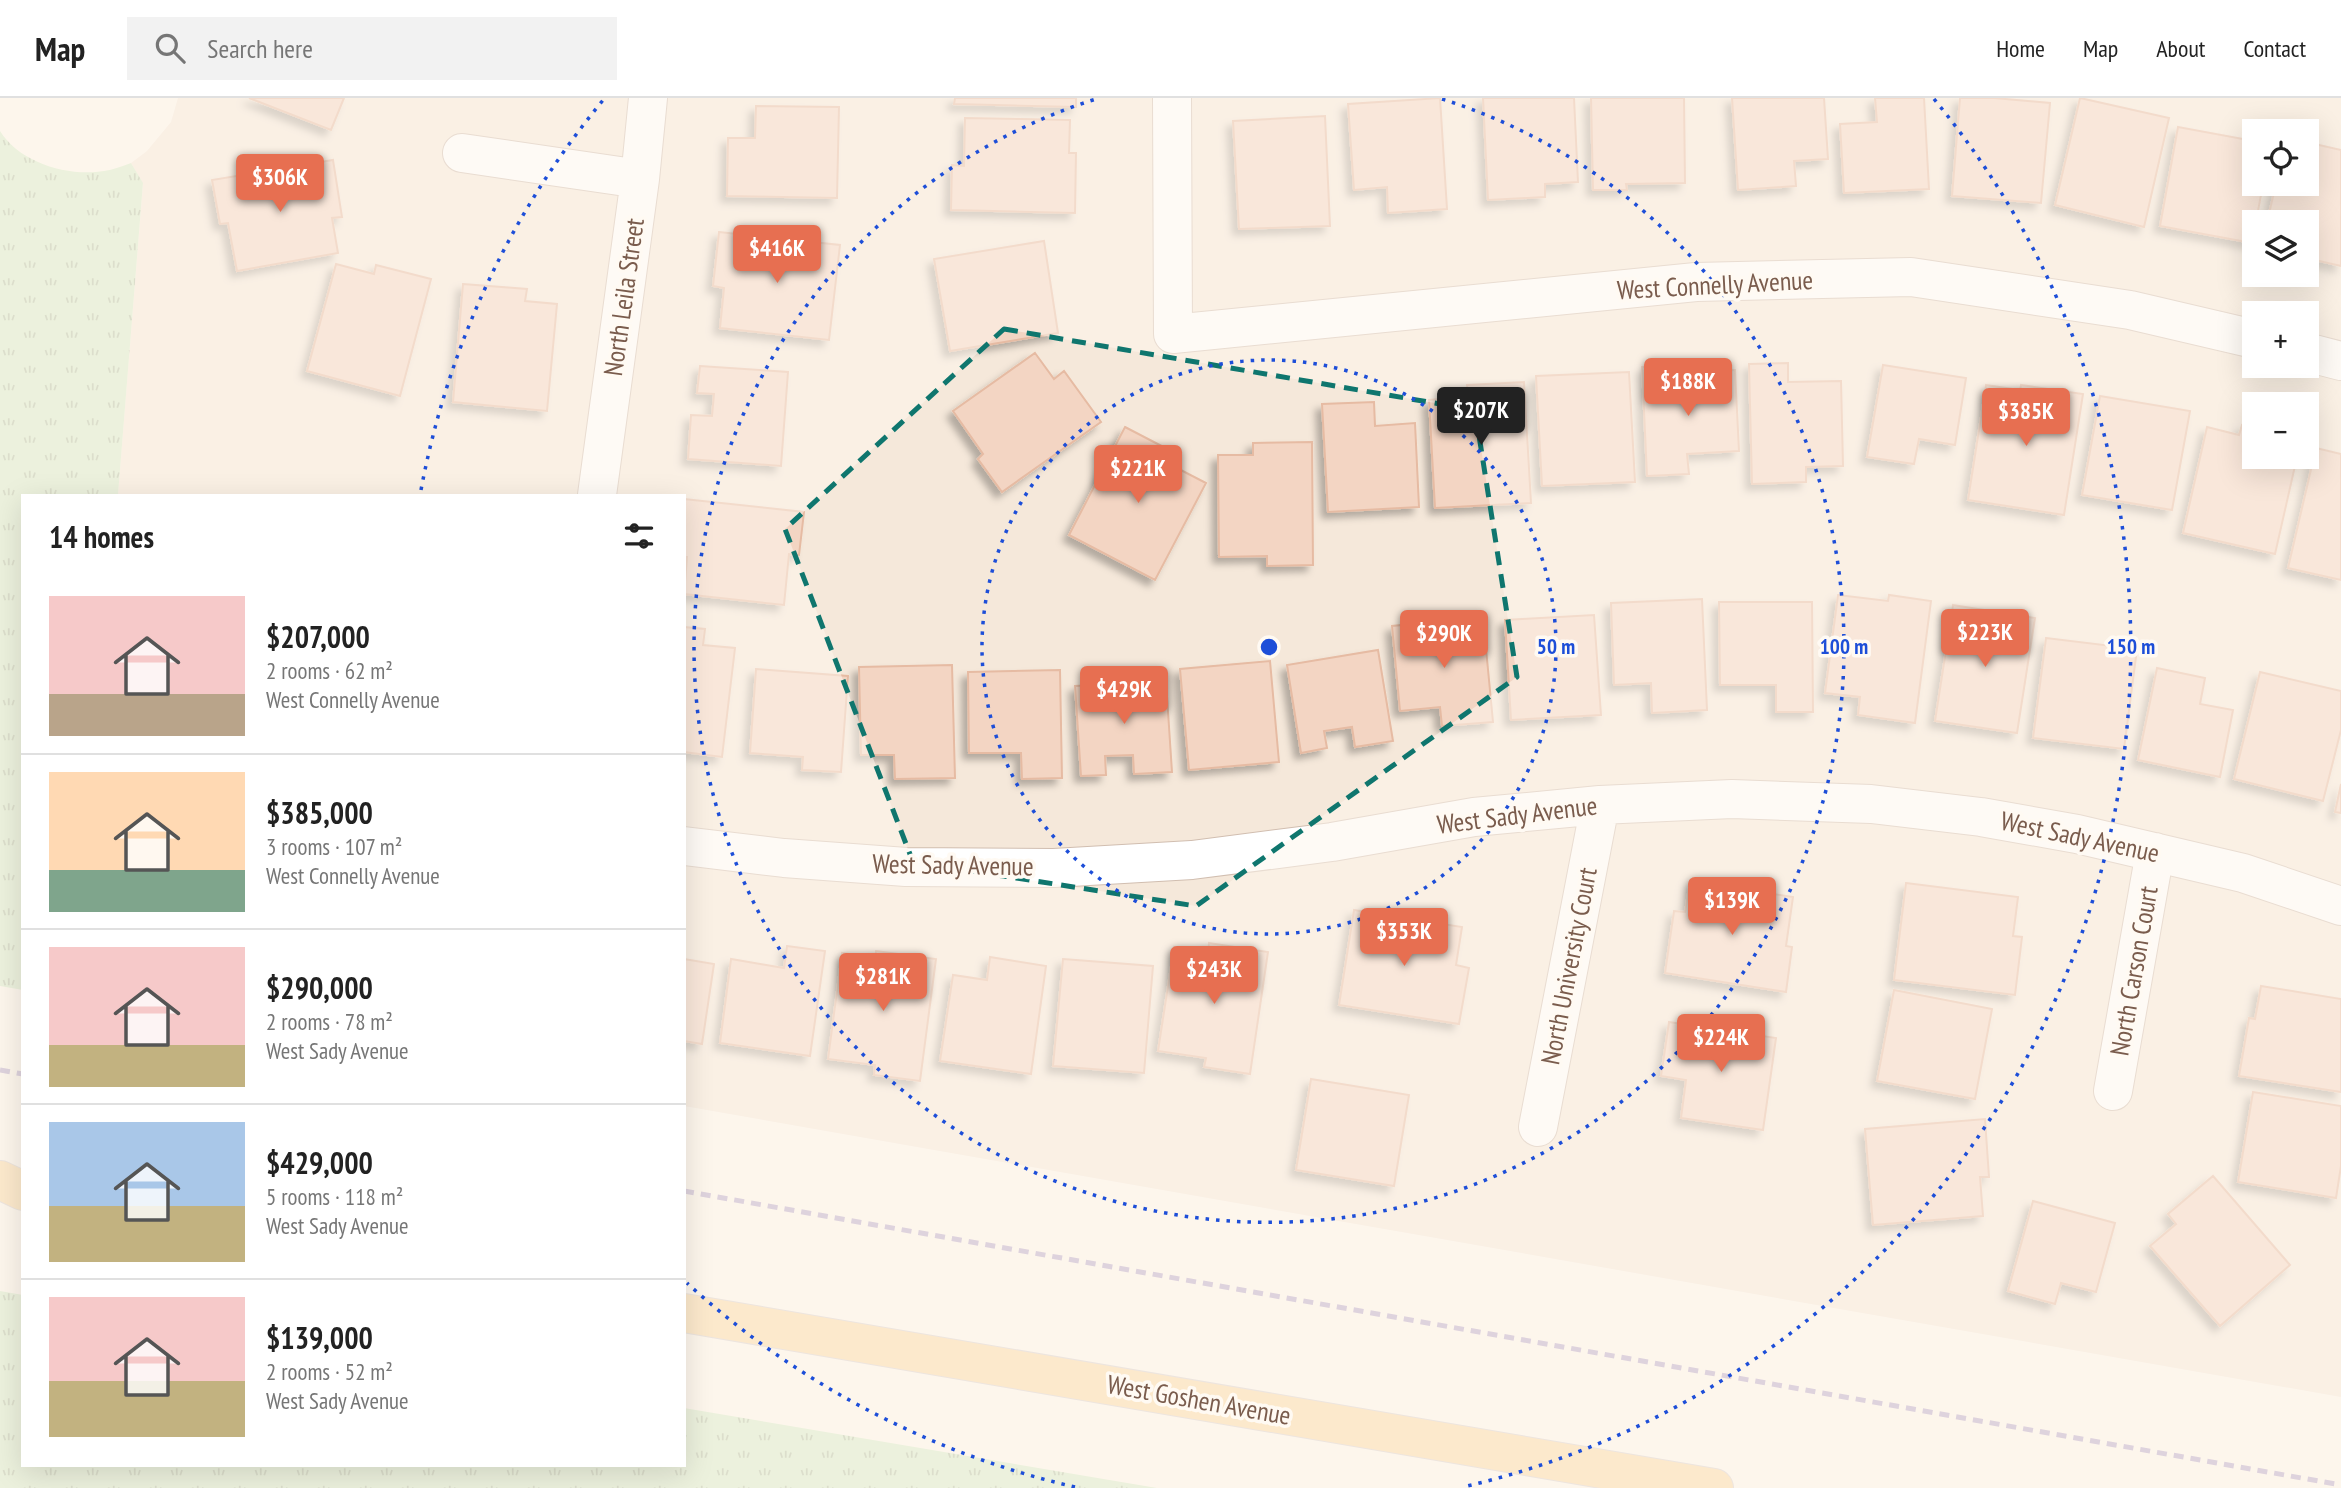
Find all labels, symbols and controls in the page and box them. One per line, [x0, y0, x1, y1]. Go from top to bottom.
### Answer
search box [127, 17, 617, 80]
text: Map [35, 27, 85, 70]
icon: search [151, 29, 189, 67]
text: Search here [207, 32, 313, 65]
text: Home [1996, 33, 2045, 64]
text: Map [2083, 33, 2118, 64]
text: About [2156, 33, 2205, 64]
text: Contact [2243, 33, 2306, 64]
map controls [2242, 119, 2319, 469]
button: locate [2242, 119, 2319, 196]
pin: $306K [231, 155, 329, 214]
text: $306K [252, 162, 308, 191]
button: layers [2242, 210, 2319, 287]
street label: North Leila Street [596, 216, 651, 378]
pin: $416K [728, 226, 826, 285]
text: $416K [749, 233, 805, 262]
street label: West Connelly Avenue [1616, 263, 1814, 306]
button: + [2242, 301, 2319, 378]
pin: $188K [1639, 358, 1737, 418]
text: $188K [1660, 366, 1716, 395]
pin: $207K [1432, 388, 1530, 447]
pin: $385K [1977, 388, 2075, 448]
button: − [2242, 392, 2319, 469]
text: $207K [1453, 395, 1509, 424]
text: $385K [1998, 396, 2054, 425]
pin: $221K [1089, 446, 1187, 505]
text: $221K [1110, 453, 1166, 482]
text: 14 homes [49, 517, 154, 556]
icon: filters [620, 517, 658, 555]
pin: $290K [1395, 610, 1493, 670]
pin: $223K [1936, 610, 2034, 669]
text: $207,000 [266, 617, 370, 656]
text: $223K [1957, 617, 2013, 646]
text: $290K [1416, 618, 1472, 647]
icon: home [105, 624, 189, 708]
text: 50 m [1537, 633, 1575, 660]
text: 100 m [1820, 633, 1868, 660]
text: 150 m [2107, 633, 2155, 660]
centre of rings [1257, 635, 1281, 659]
text: 2 rooms · 62 m² [266, 656, 393, 685]
pin: $429K [1075, 666, 1173, 726]
text: $429K [1096, 674, 1152, 703]
text: West Connelly Avenue [266, 685, 440, 714]
street label: West Sady Avenue [1435, 788, 1599, 841]
text: $385,000 [266, 793, 373, 832]
icon: home [105, 800, 189, 884]
street label: West Sady Avenue [1998, 804, 2162, 869]
text: 3 rooms · 107 m² [266, 832, 402, 861]
street label: West Sady Avenue [872, 847, 1034, 882]
text: West Connelly Avenue [266, 861, 440, 890]
street label: North University Court [1533, 865, 1604, 1067]
pin: $139K [1683, 878, 1781, 937]
street label: North Carson Court [2102, 883, 2165, 1058]
text: $139K [1704, 885, 1760, 914]
pin: $353K [1355, 908, 1453, 968]
text: $353K [1376, 916, 1432, 945]
pin: $243K [1165, 946, 1263, 1006]
pin: $281K [834, 954, 932, 1013]
text: $243K [1186, 954, 1242, 983]
text: $281K [855, 961, 911, 990]
text: $290,000 [266, 968, 373, 1007]
icon: home [105, 975, 189, 1059]
text: 2 rooms · 78 m² [266, 1007, 393, 1036]
pin: $224K [1672, 1014, 1770, 1074]
text: $224K [1693, 1022, 1749, 1051]
text: West Sady Avenue [266, 1036, 409, 1065]
text: $429,000 [266, 1143, 373, 1182]
icon: home [105, 1150, 189, 1234]
text: 5 rooms · 118 m² [266, 1182, 403, 1211]
text: West Sady Avenue [266, 1211, 409, 1240]
text: $139,000 [266, 1318, 373, 1357]
icon: home [105, 1325, 189, 1409]
text: 2 rooms · 52 m² [266, 1357, 393, 1386]
street label: West Goshen Avenue [1105, 1367, 1293, 1432]
text: West Sady Avenue [266, 1386, 409, 1415]

